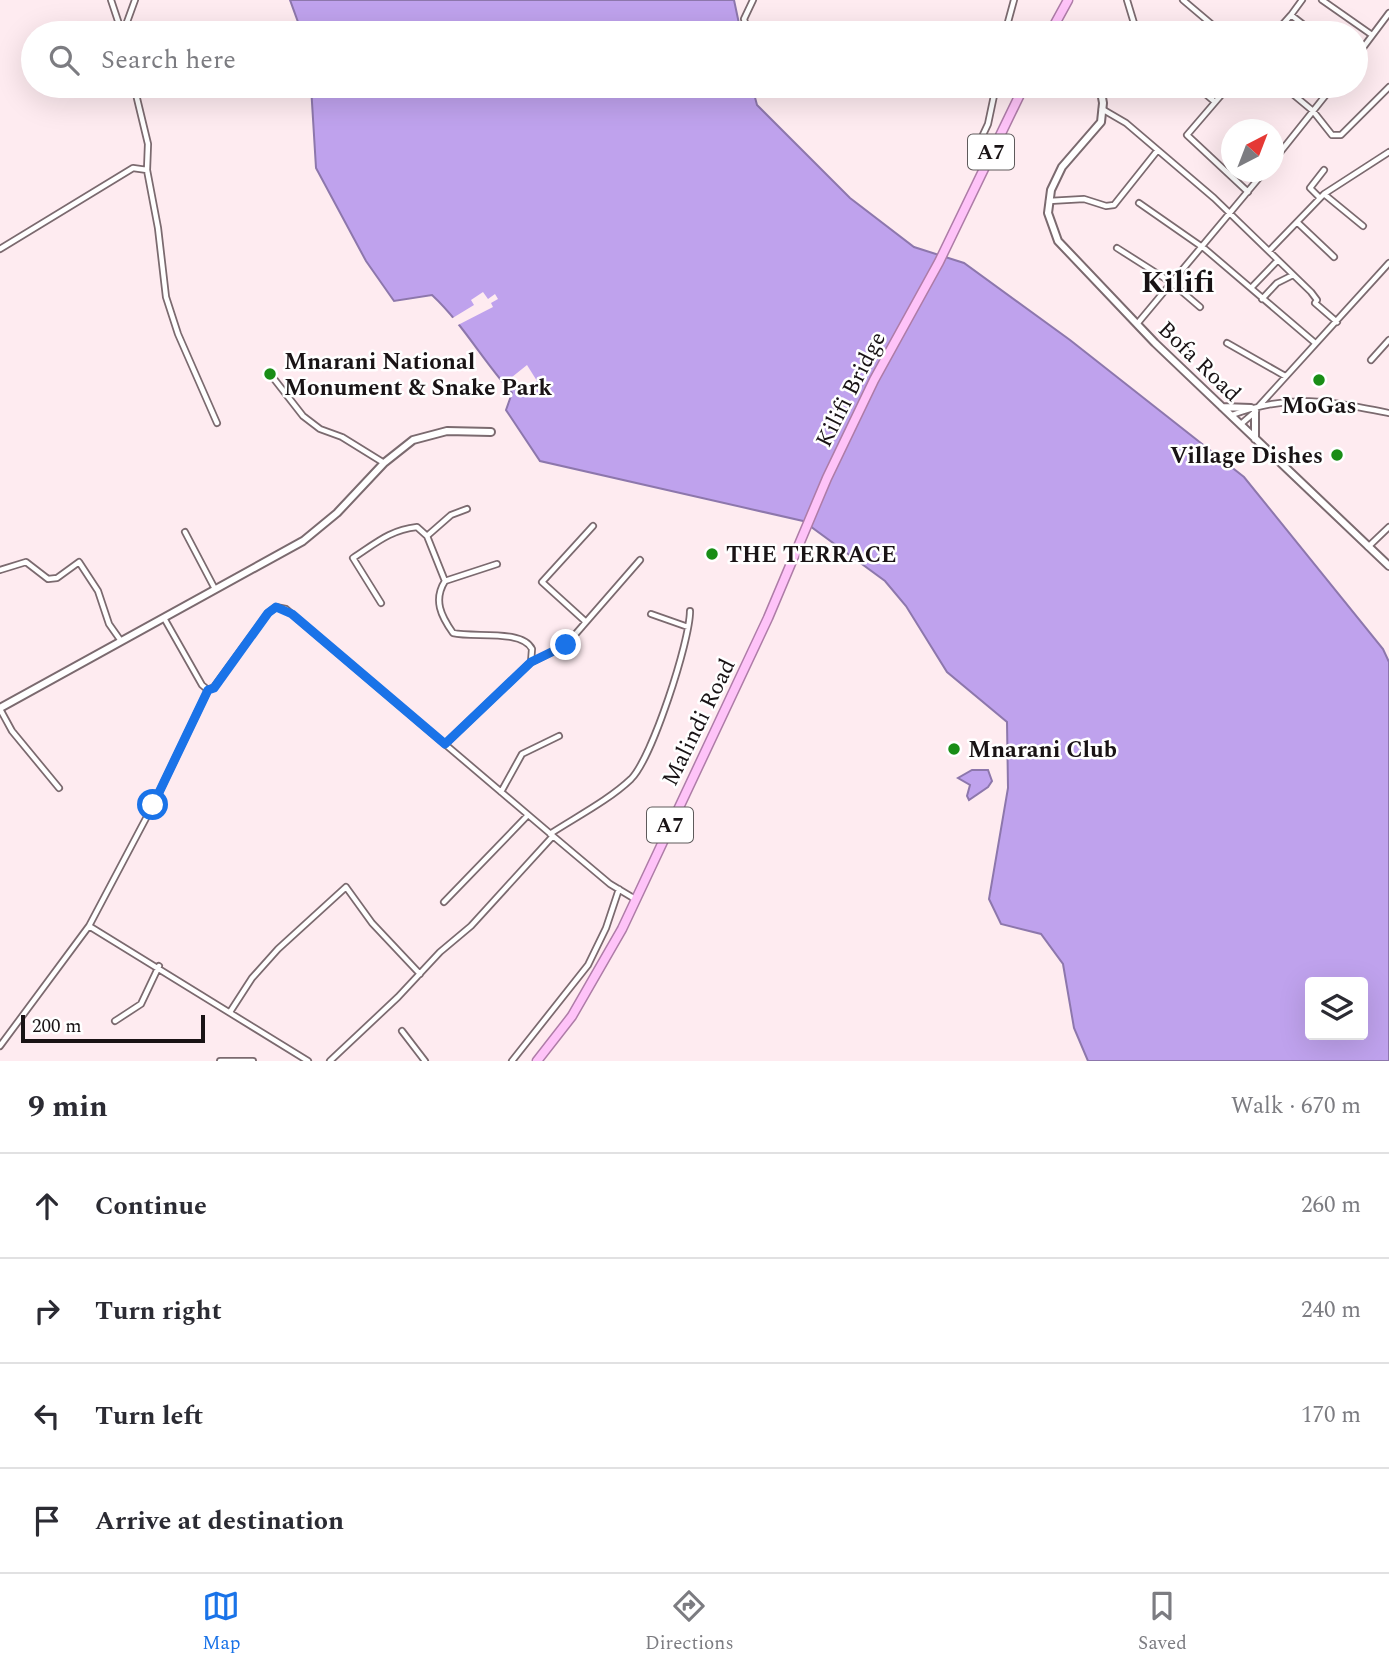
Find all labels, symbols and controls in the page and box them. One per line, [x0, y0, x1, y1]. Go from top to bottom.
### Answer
search box [21, 21, 1368, 98]
text: Search here [101, 40, 236, 80]
icon: search [45, 41, 83, 79]
north arrow [1221, 119, 1284, 182]
road number: A7 [968, 134, 1014, 170]
district label: Kilifi [1141, 260, 1215, 306]
street label: Bofa Road [1149, 313, 1249, 411]
street label: Kilifi Bridge [807, 326, 896, 454]
place label: Mnarani National Monument & Snake Park [284, 345, 552, 406]
marker: Mnarani National Monument & Snake Park [262, 366, 278, 382]
marker: MoGas [1311, 372, 1327, 388]
place label: MoGas [1282, 389, 1356, 424]
place label: Village Dishes [1170, 439, 1323, 474]
marker: Village Dishes [1329, 447, 1345, 463]
place label: THE TERRACE [726, 538, 897, 573]
marker: THE TERRACE [704, 546, 720, 562]
route end [550, 629, 581, 660]
street label: Malindi Road [653, 653, 745, 792]
place label: Mnarani Club [968, 733, 1117, 768]
marker: Mnarani Club [946, 741, 962, 757]
route start [137, 789, 168, 820]
road number: A7 [647, 808, 693, 842]
map controls [1305, 977, 1368, 1040]
button: layers [1305, 977, 1368, 1040]
scale bar [21, 1012, 205, 1044]
text: 200 m [32, 1012, 82, 1041]
text: 9 min [28, 1084, 108, 1130]
text: Walk · 670 m [1231, 1089, 1361, 1124]
text: Continue [95, 1186, 207, 1226]
icon: ahead [28, 1187, 66, 1225]
text: 260 m [1301, 1188, 1361, 1223]
text: Turn right [95, 1291, 222, 1331]
icon: right [28, 1292, 66, 1330]
text: 240 m [1301, 1293, 1361, 1328]
text: Turn left [95, 1396, 203, 1436]
icon: left [28, 1397, 66, 1435]
text: 170 m [1301, 1398, 1361, 1433]
text: Arrive at destination [95, 1501, 344, 1541]
icon: arrive [28, 1502, 66, 1540]
tab: Map [202, 1587, 241, 1658]
tab: Directions [645, 1587, 734, 1658]
tab: Saved [1138, 1587, 1187, 1658]

